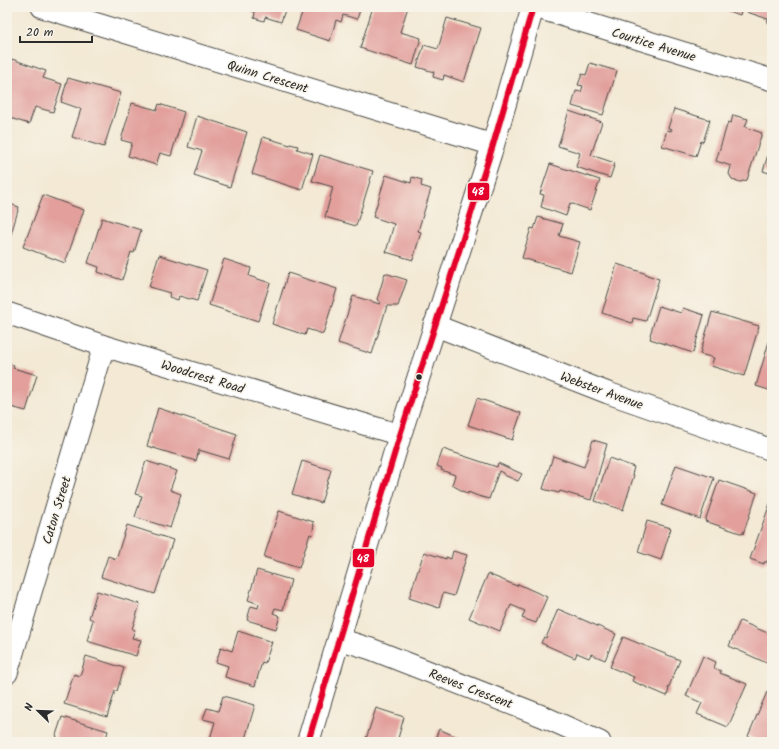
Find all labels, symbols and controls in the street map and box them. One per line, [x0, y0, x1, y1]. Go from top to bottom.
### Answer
scale bar [20, 18, 92, 44]
text: 20 m [26, 23, 54, 42]
street label: Courtice Avenue [609, 23, 699, 68]
street label: Quinn Crescent [224, 55, 312, 100]
line badge: 48 [467, 182, 490, 201]
text: 48 [472, 183, 485, 201]
street label: Woodcrest Road [158, 355, 247, 400]
street label: Webster Avenue [557, 367, 646, 416]
unlabelled marker [414, 372, 424, 382]
street label: Caton Street [37, 473, 78, 547]
line badge: 48 [352, 548, 375, 568]
text: 48 [357, 550, 370, 568]
street label: Reeves Crescent [425, 664, 516, 715]
north arrow [18, 691, 58, 731]
text: N [20, 701, 39, 714]

